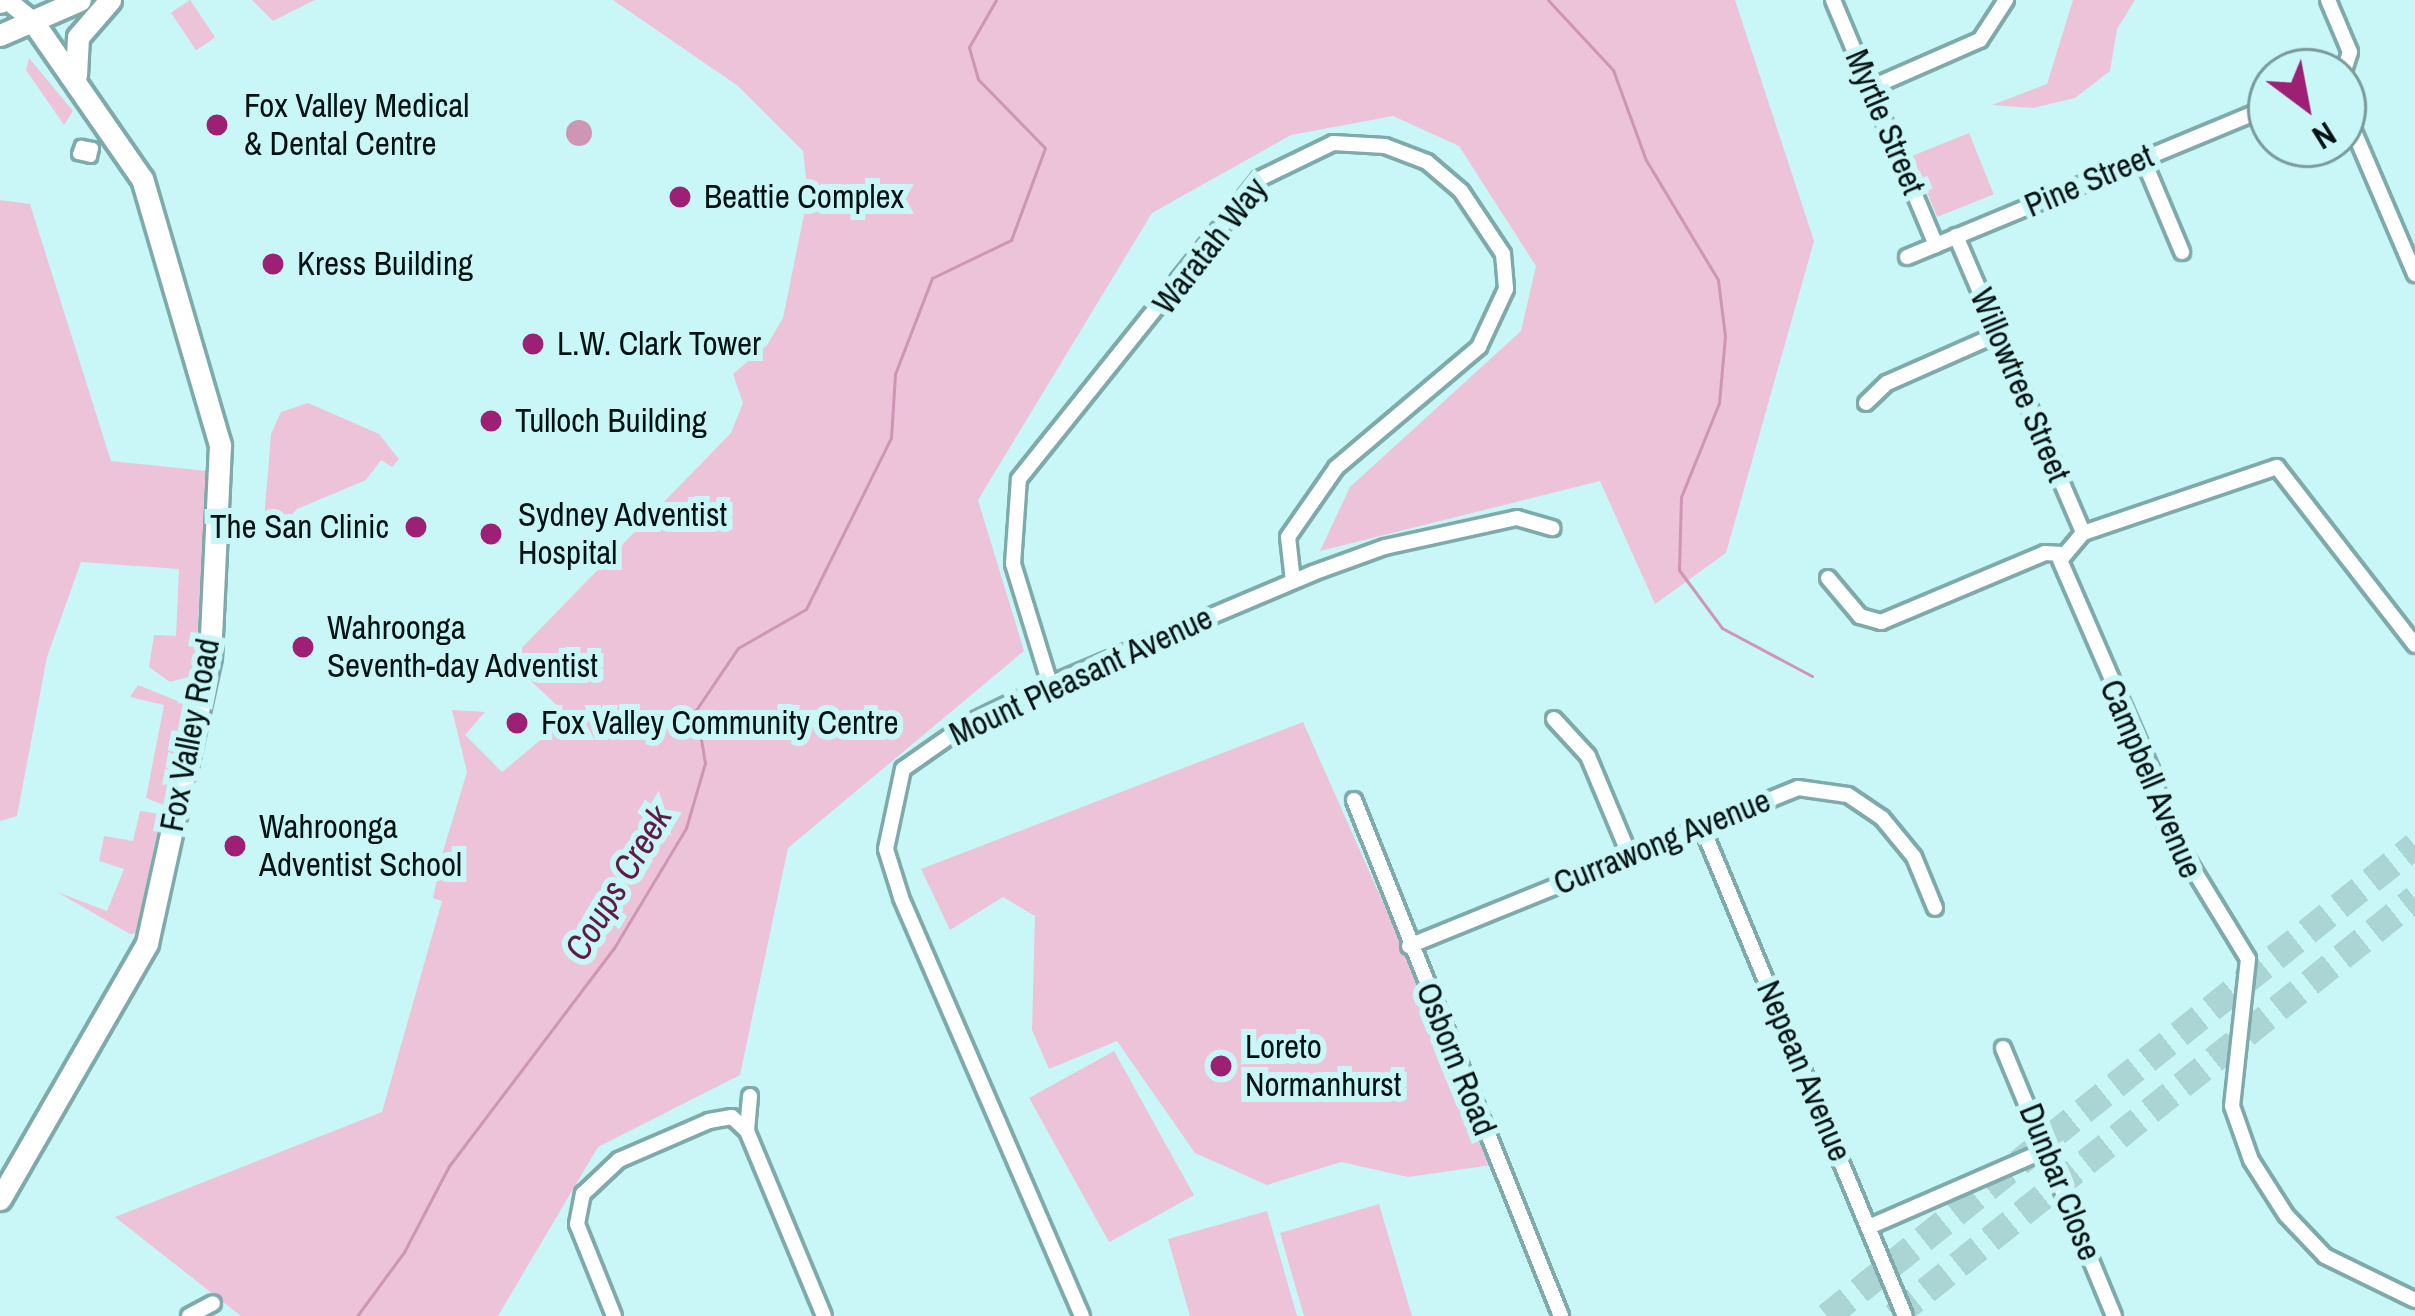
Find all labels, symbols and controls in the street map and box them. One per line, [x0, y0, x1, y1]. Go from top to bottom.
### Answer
street label: Myrtle Street [1837, 44, 1933, 200]
north arrow [2247, 48, 2367, 168]
place label: Fox Valley Medical & Dental Centre [244, 86, 469, 164]
marker: Fox Valley Medical & Dental Centre [201, 109, 233, 141]
text: N [2305, 112, 2344, 160]
street label: Pine Street [2019, 136, 2159, 226]
street label: Waratah Way [1145, 170, 1275, 322]
place label: Beattie Complex [704, 177, 904, 217]
marker: Beattie Complex [667, 184, 693, 210]
place label: Kress Building [297, 244, 473, 284]
marker: Kress Building [260, 251, 286, 277]
street label: Willowtree Street [1962, 282, 2078, 488]
place label: L.W. Clark Tower [557, 324, 762, 364]
marker: L.W. Clark Tower [520, 331, 546, 357]
place label: Tulloch Building [515, 401, 707, 441]
marker: Tulloch Building [478, 408, 504, 434]
place label: Sydney Adventist Hospital [518, 495, 729, 573]
place label: The San Clinic [210, 507, 389, 547]
marker: The San Clinic [400, 511, 432, 543]
marker: Sydney Adventist Hospital [475, 518, 507, 550]
street label: Mount Pleasant Avenue [943, 597, 1219, 755]
place label: Wahroonga Seventh-day Adventist [327, 608, 599, 686]
marker: Wahroonga Seventh-day Adventist [290, 634, 316, 660]
street label: Fox Valley Road [152, 635, 228, 835]
street label: Campbell Avenue [2091, 673, 2211, 885]
place label: Fox Valley Community Centre [541, 703, 899, 743]
marker: Fox Valley Community Centre [504, 710, 530, 736]
street label: Currawong Avenue [1547, 780, 1777, 904]
water label: Coups Creek [555, 798, 681, 968]
place label: Wahroonga Adventist School [259, 807, 462, 885]
marker: Wahroonga Adventist School [222, 833, 248, 859]
street label: Nepean Avenue [1748, 974, 1860, 1168]
street label: Osborn Road [1407, 977, 1505, 1141]
place label: Loreto Normanhurst [1245, 1027, 1401, 1105]
marker: Loreto Normanhurst [1208, 1053, 1234, 1079]
street label: Dunbar Close [2011, 1098, 2109, 1266]

